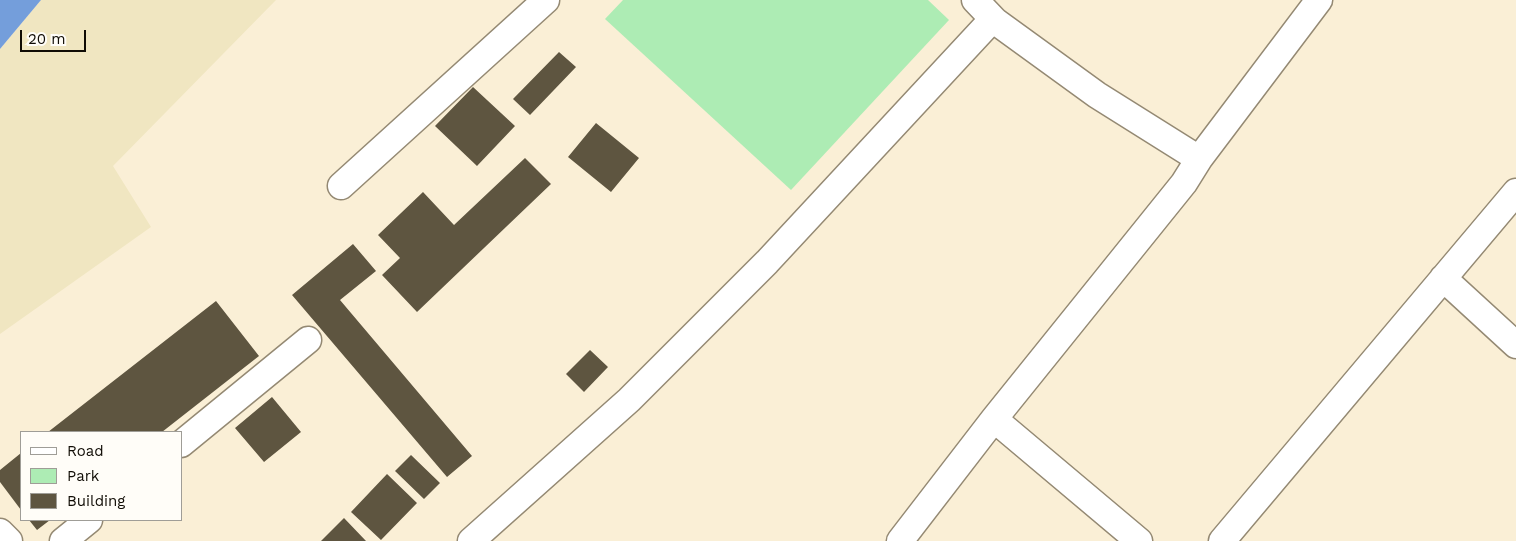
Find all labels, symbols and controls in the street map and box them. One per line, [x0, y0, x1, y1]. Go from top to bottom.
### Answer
scale bar [22, 20, 89, 52]
text: 20 m [28, 30, 66, 48]
legend [20, 431, 182, 521]
text: Road [67, 442, 104, 460]
text: Park [67, 467, 99, 485]
text: Building [67, 492, 125, 510]

